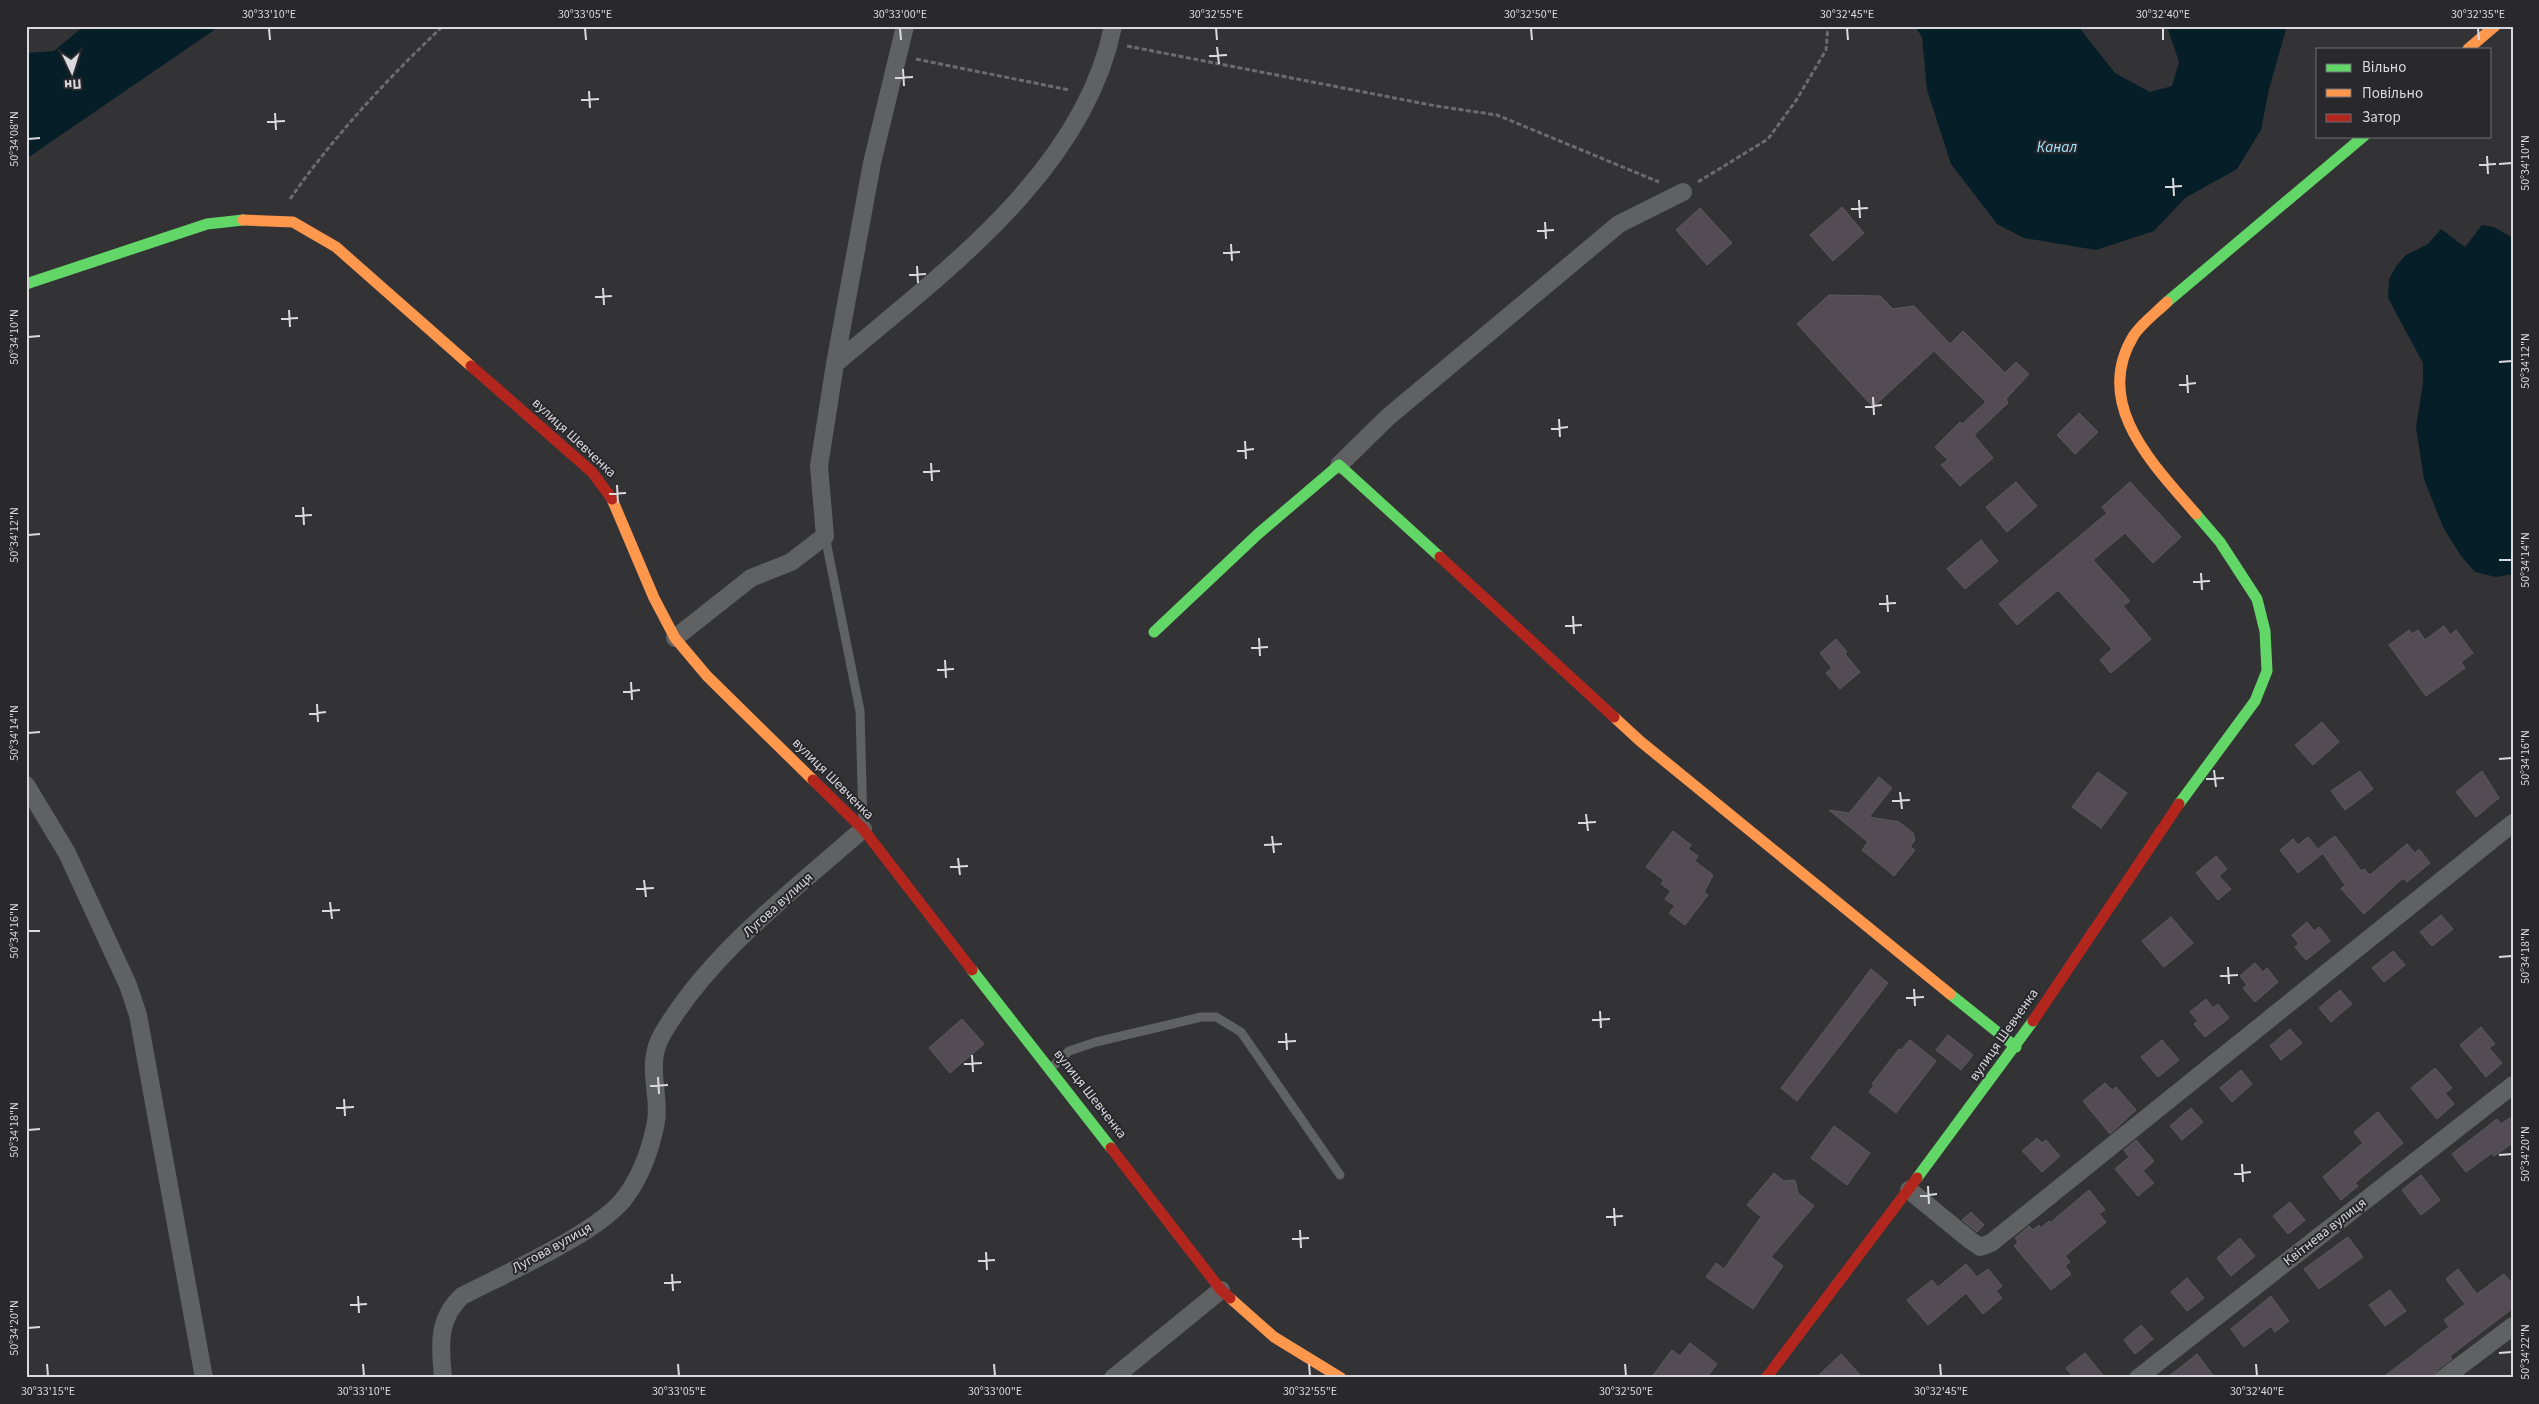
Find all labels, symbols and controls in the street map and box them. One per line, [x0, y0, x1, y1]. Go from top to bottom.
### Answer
text: 30°33'10"E [242, 6, 296, 23]
text: 30°33'05"E [558, 6, 612, 23]
text: 30°33'00"E [873, 6, 927, 23]
text: 30°32'55"E [1189, 6, 1243, 23]
text: 30°32'50"E [1504, 6, 1558, 23]
text: 30°32'45"E [1820, 6, 1874, 23]
text: 30°32'40"E [2136, 6, 2190, 23]
text: 30°32'35"E [2451, 6, 2505, 23]
north arrow [48, 48, 98, 98]
legend [2316, 48, 2492, 138]
text: Вільно [2362, 57, 2406, 78]
text: Пн [63, 73, 82, 95]
text: Повільно [2362, 83, 2423, 104]
text: Затор [2362, 107, 2401, 128]
text: 50°34'08"N [6, 111, 23, 167]
text: 50°34'10"N [2517, 135, 2534, 191]
water label: Канал [2037, 137, 2077, 158]
text: 50°34'10"N [6, 309, 23, 365]
text: 50°34'12"N [2517, 333, 2534, 389]
street label: вулиця Шевченка [527, 394, 621, 482]
text: 50°34'12"N [6, 507, 23, 563]
text: 50°34'14"N [2517, 532, 2534, 588]
text: 50°34'14"N [6, 705, 23, 761]
text: 50°34'16"N [2517, 730, 2534, 786]
street label: вулиця Шевченка [788, 734, 878, 824]
street label: Лугова вулиця [738, 868, 818, 942]
text: 50°34'16"N [6, 903, 23, 959]
text: 50°34'18"N [2517, 928, 2534, 984]
street label: вулиця Шевченка [1965, 985, 2043, 1085]
street label: вулиця Шевченка [1049, 1045, 1131, 1143]
text: 50°34'18"N [6, 1102, 23, 1158]
text: 50°34'20"N [2517, 1126, 2534, 1182]
street label: Квітнева вулиця [2279, 1193, 2371, 1271]
street label: Лугова вулиця [508, 1218, 596, 1278]
text: 50°34'20"N [6, 1300, 23, 1356]
text: 50°34'22"N [2517, 1324, 2534, 1380]
text: 30°33'15"E [21, 1383, 75, 1400]
text: 30°33'10"E [337, 1383, 391, 1400]
text: 30°33'05"E [652, 1383, 706, 1400]
text: 30°33'00"E [968, 1383, 1022, 1400]
text: 30°32'55"E [1283, 1383, 1337, 1400]
text: 30°32'50"E [1599, 1383, 1653, 1400]
text: 30°32'45"E [1914, 1383, 1968, 1400]
text: 30°32'40"E [2230, 1383, 2284, 1400]

